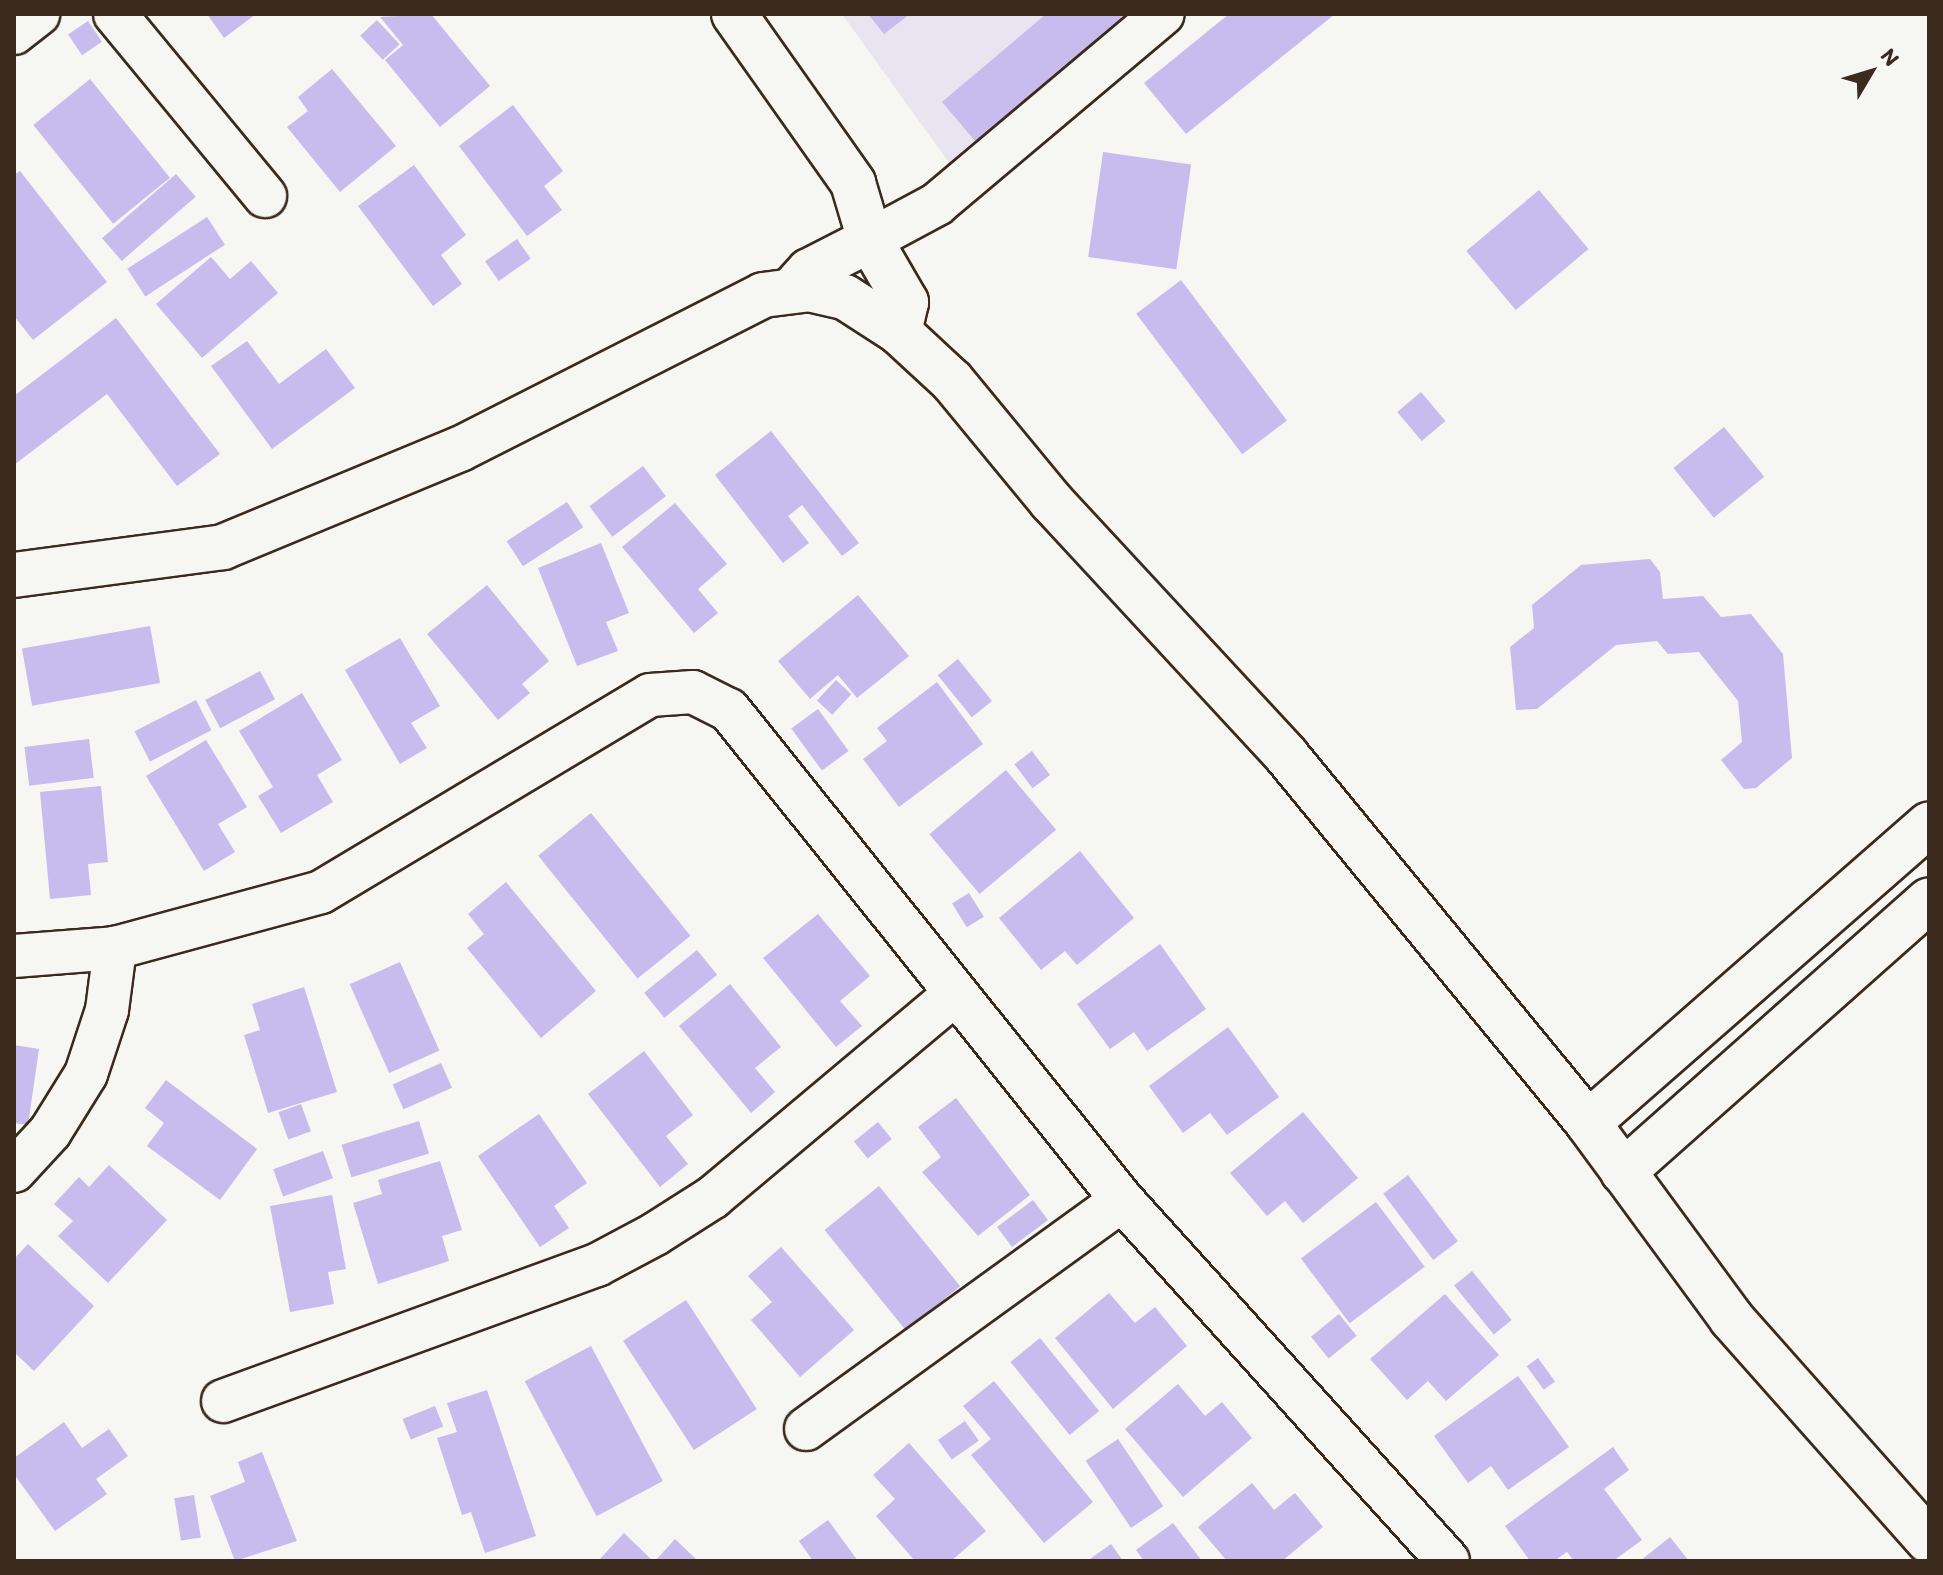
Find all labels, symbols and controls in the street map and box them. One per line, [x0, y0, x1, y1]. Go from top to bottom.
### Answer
north arrow [1831, 32, 1911, 112]
text: N [1875, 43, 1906, 71]

